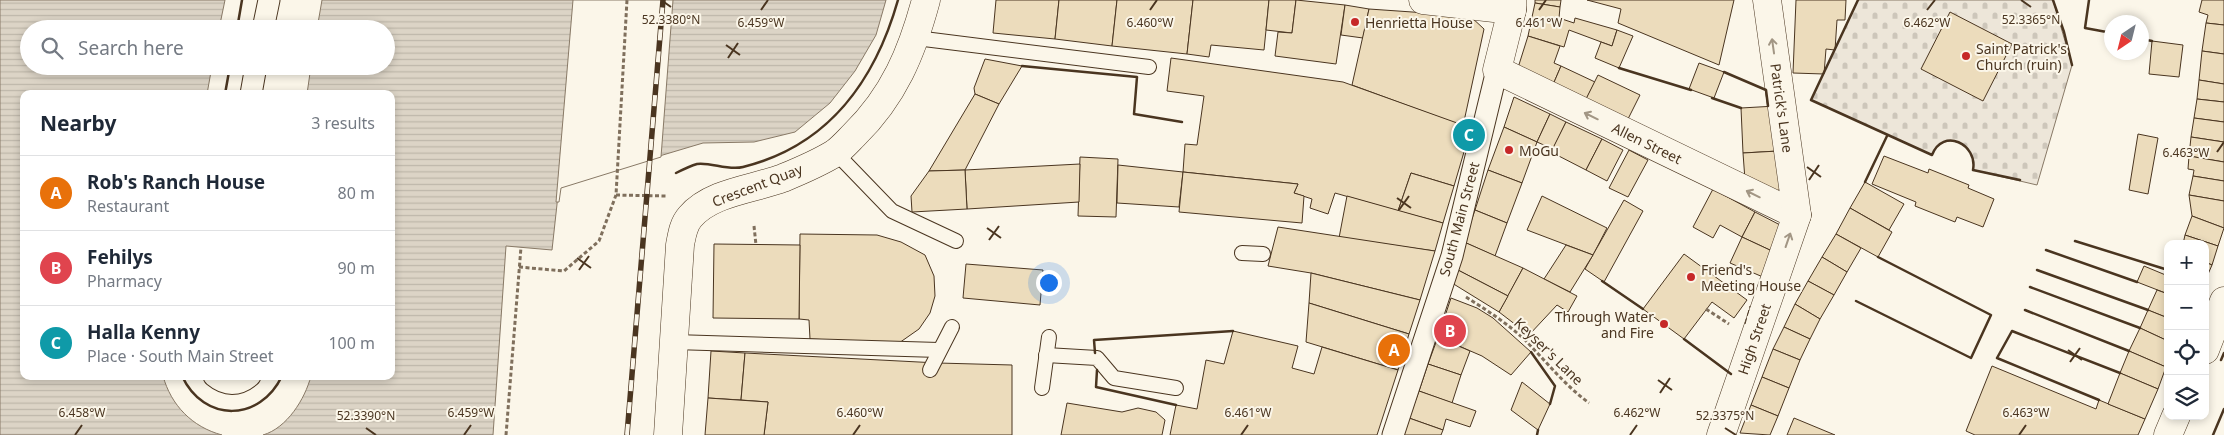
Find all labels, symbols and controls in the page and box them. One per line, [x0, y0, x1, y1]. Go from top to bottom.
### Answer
text: 52.3380°N [642, 11, 700, 28]
text: 52.3365°N [2002, 11, 2060, 28]
place label: Henrietta House [1365, 13, 1473, 32]
text: 6.459°W [738, 14, 784, 31]
text: 6.460°W [1127, 14, 1173, 31]
text: 6.461°W [1516, 14, 1562, 31]
text: 6.462°W [1904, 14, 1950, 31]
north arrow [2104, 15, 2149, 60]
marker: Henrietta House [1349, 16, 1361, 28]
search box [20, 20, 395, 75]
icon: search [38, 34, 66, 62]
text: Search here [78, 35, 184, 61]
one-way arrow [1768, 38, 1778, 54]
place label: Saint Patrick's Church (ruin) [1976, 39, 2067, 74]
marker: Saint Patrick's Church (ruin) [1960, 50, 1972, 62]
street label: Patrick's Lane [1766, 62, 1798, 154]
text: Nearby [40, 109, 116, 137]
one-way arrow [1584, 111, 1599, 120]
text: 3 results [311, 112, 375, 134]
pin: C [1453, 116, 1485, 154]
street label: Allen Street [1609, 118, 1685, 168]
place label: MoGu [1519, 141, 1559, 160]
marker: MoGu [1503, 144, 1515, 156]
text: 6.463°W [2163, 144, 2209, 161]
street label: Crescent Quay [709, 159, 806, 211]
street label: South Main Street [1435, 160, 1483, 278]
text: Rob's Ranch House [87, 169, 265, 195]
text: A [50, 182, 62, 204]
text: 80 m [338, 182, 375, 204]
one-way arrow [1746, 189, 1761, 198]
text: Restaurant [87, 195, 169, 217]
one-way arrow [1784, 232, 1794, 248]
map controls [2164, 240, 2209, 420]
button: + [2164, 240, 2209, 285]
text: Fehilys [87, 244, 153, 270]
text: B [51, 257, 61, 279]
text: 90 m [338, 257, 375, 279]
place label: Friend's Meeting House [1701, 260, 1801, 295]
text: Pharmacy [87, 270, 162, 292]
your location [1036, 270, 1062, 296]
marker: Friend's Meeting House [1685, 271, 1697, 283]
button: − [2164, 285, 2209, 330]
street label: High Street [1733, 301, 1775, 377]
place label: Through Water and Fire [1555, 307, 1654, 342]
pin: B [1434, 312, 1466, 350]
street label: Keyser's Lane [1510, 313, 1588, 389]
marker: Through Water and Fire [1658, 318, 1670, 330]
text: Halla Kenny [87, 319, 200, 345]
button: locate [2164, 330, 2209, 375]
pin: A [1378, 331, 1410, 369]
text: C [51, 332, 61, 354]
text: 100 m [328, 332, 375, 354]
text: Place · South Main Street [87, 345, 274, 367]
button: layers [2164, 375, 2209, 420]
text: 6.458°W [59, 404, 105, 421]
text: 6.459°W [448, 404, 494, 421]
text: 6.460°W [837, 404, 883, 421]
text: 6.461°W [1225, 404, 1271, 421]
text: 6.462°W [1614, 404, 1660, 421]
text: 6.463°W [2003, 404, 2049, 421]
text: 52.3390°N [337, 407, 395, 424]
text: 52.3375°N [1696, 407, 1754, 424]

